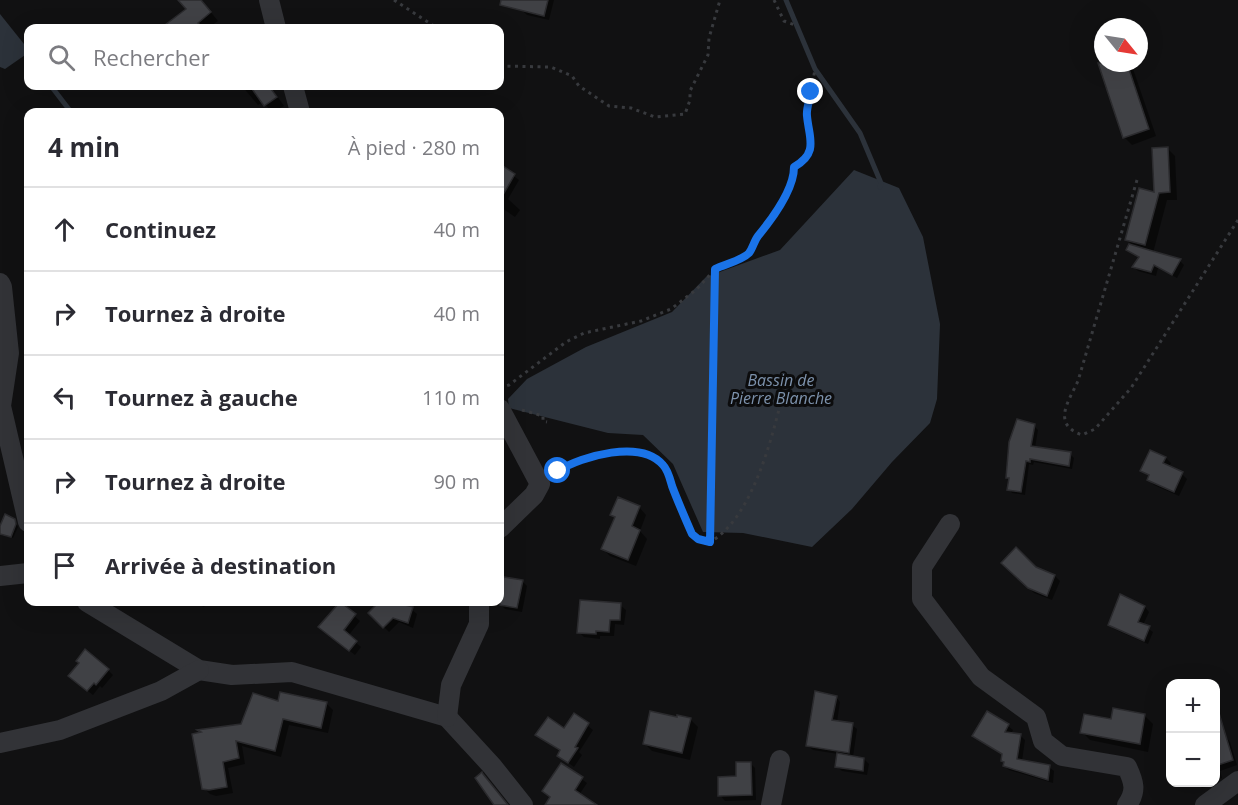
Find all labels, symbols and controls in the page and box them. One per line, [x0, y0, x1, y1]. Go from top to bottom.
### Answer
north arrow [1094, 18, 1148, 72]
search box [24, 24, 504, 90]
icon: search [45, 41, 78, 74]
text: Rechercher [93, 42, 210, 72]
route end [797, 78, 823, 104]
text: 4 min [48, 129, 120, 165]
text: À pied · 280 m [348, 134, 480, 161]
icon: ahead [48, 213, 81, 246]
text: Continuez [105, 214, 216, 244]
text: 40 m [433, 216, 480, 243]
icon: right [48, 297, 81, 330]
text: Tournez à droite [105, 298, 286, 328]
text: 40 m [433, 300, 480, 327]
water label: Bassin de Pierre Blanche [730, 369, 832, 409]
icon: left [48, 381, 81, 414]
text: Tournez à gauche [105, 382, 298, 412]
text: 110 m [422, 384, 480, 411]
route start [544, 457, 570, 483]
icon: right [48, 465, 81, 498]
text: Tournez à droite [105, 466, 286, 496]
text: 90 m [433, 468, 480, 495]
icon: arrive [48, 549, 81, 582]
text: Arrivée à destination [105, 550, 336, 580]
map controls [1166, 679, 1220, 787]
button: + [1166, 679, 1220, 733]
button: − [1166, 733, 1220, 787]

